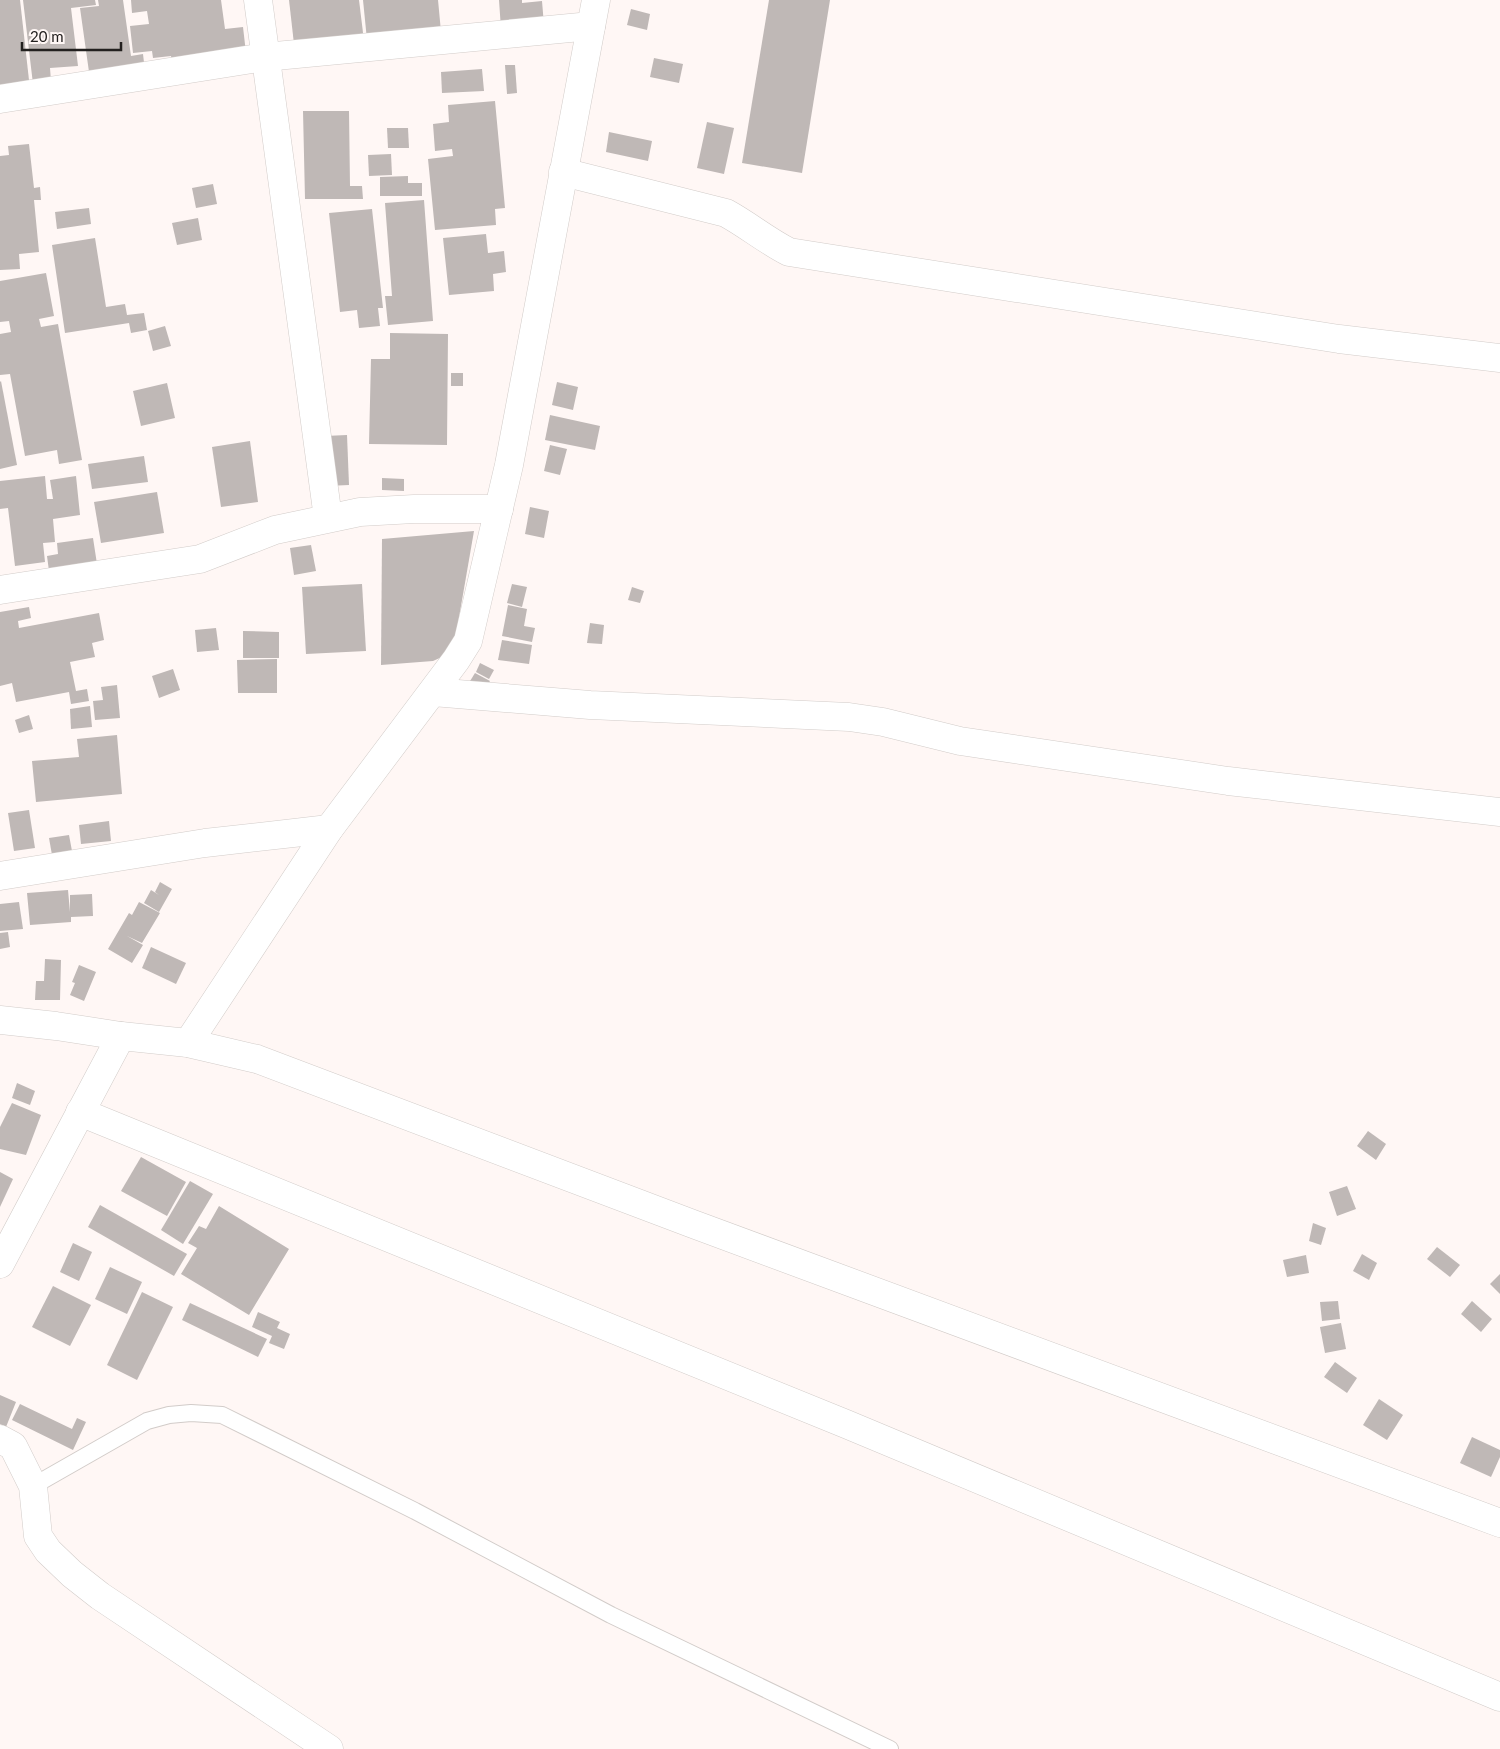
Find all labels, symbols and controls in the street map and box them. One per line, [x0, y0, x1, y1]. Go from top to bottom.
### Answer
scale bar [22, 20, 121, 52]
text: 20 m [30, 27, 64, 45]

